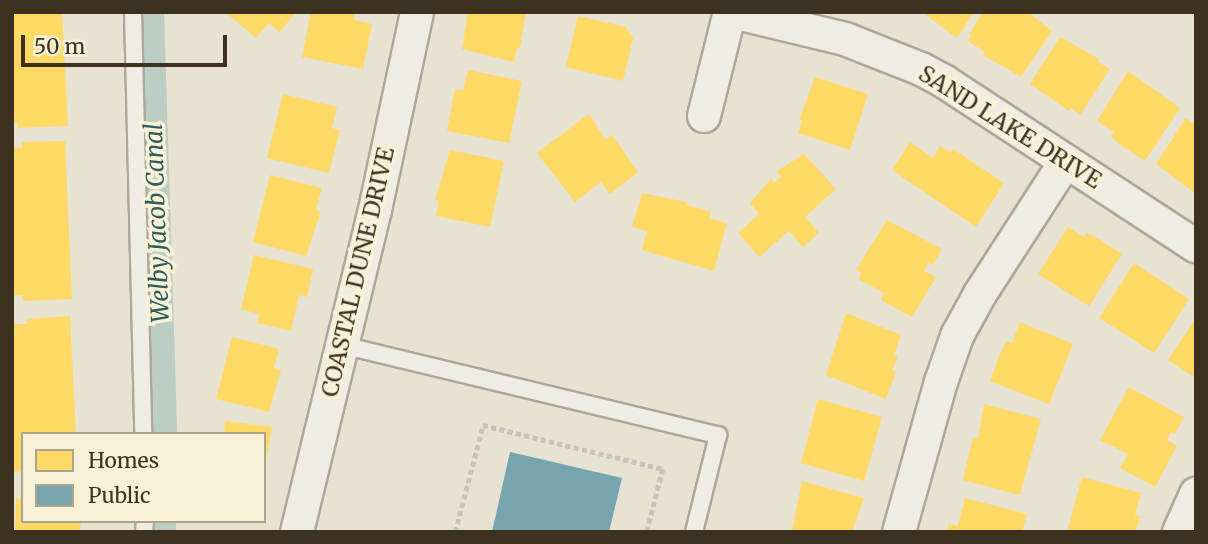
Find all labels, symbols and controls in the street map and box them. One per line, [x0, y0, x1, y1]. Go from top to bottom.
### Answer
scale bar [24, 21, 231, 65]
text: 50 m [34, 33, 85, 60]
street label: SAND LAKE DRIVE [914, 60, 1106, 194]
water label: Welby Jacob Canal [139, 123, 175, 323]
street label: COASTAL DUNE DRIVE [316, 144, 400, 400]
legend [21, 432, 266, 523]
text: Homes [88, 447, 159, 474]
text: Public [88, 482, 151, 509]

